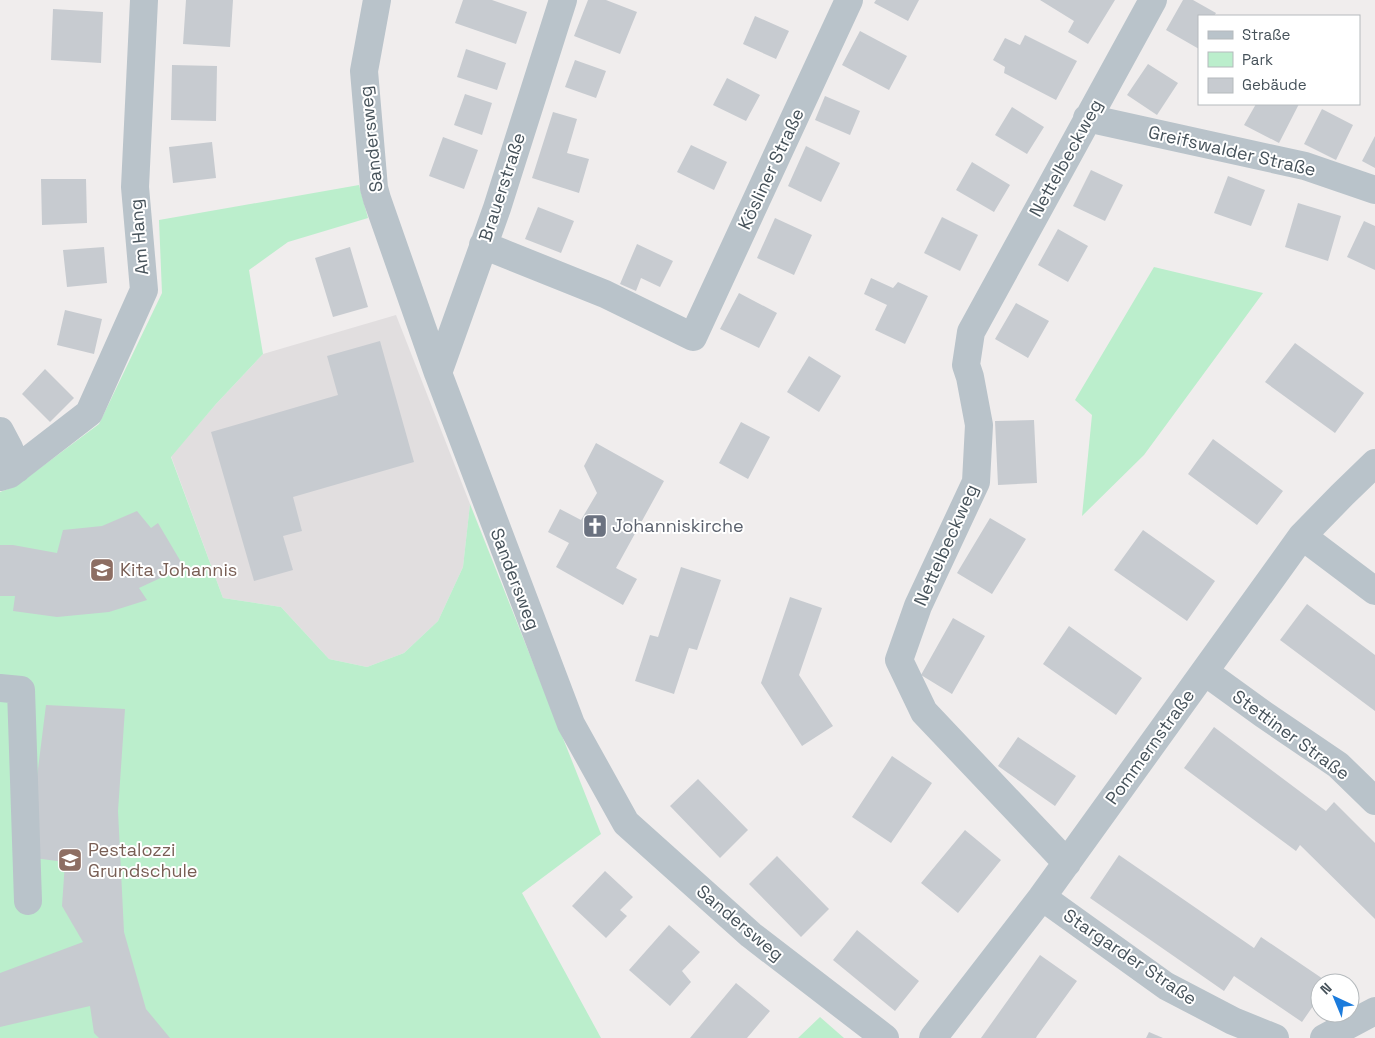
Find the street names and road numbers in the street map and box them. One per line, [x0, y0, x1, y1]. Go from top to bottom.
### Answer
street label: Sandersweg [353, 85, 388, 193]
street label: Nettelbeckweg [1024, 95, 1107, 221]
street label: Kösliner Straße [732, 104, 809, 233]
street label: Greifswalder Straße [1146, 120, 1318, 181]
street label: Brauerstraße [473, 129, 530, 244]
street label: Am Hang [124, 198, 153, 276]
street label: Nettelbeckweg [908, 480, 983, 609]
street label: Sandersweg [486, 525, 545, 633]
street label: Pommernstraße [1100, 684, 1199, 809]
street label: Stettiner Straße [1228, 684, 1354, 785]
street label: Sandersweg [692, 879, 789, 966]
street label: Stargarder Straße [1059, 903, 1201, 1010]

